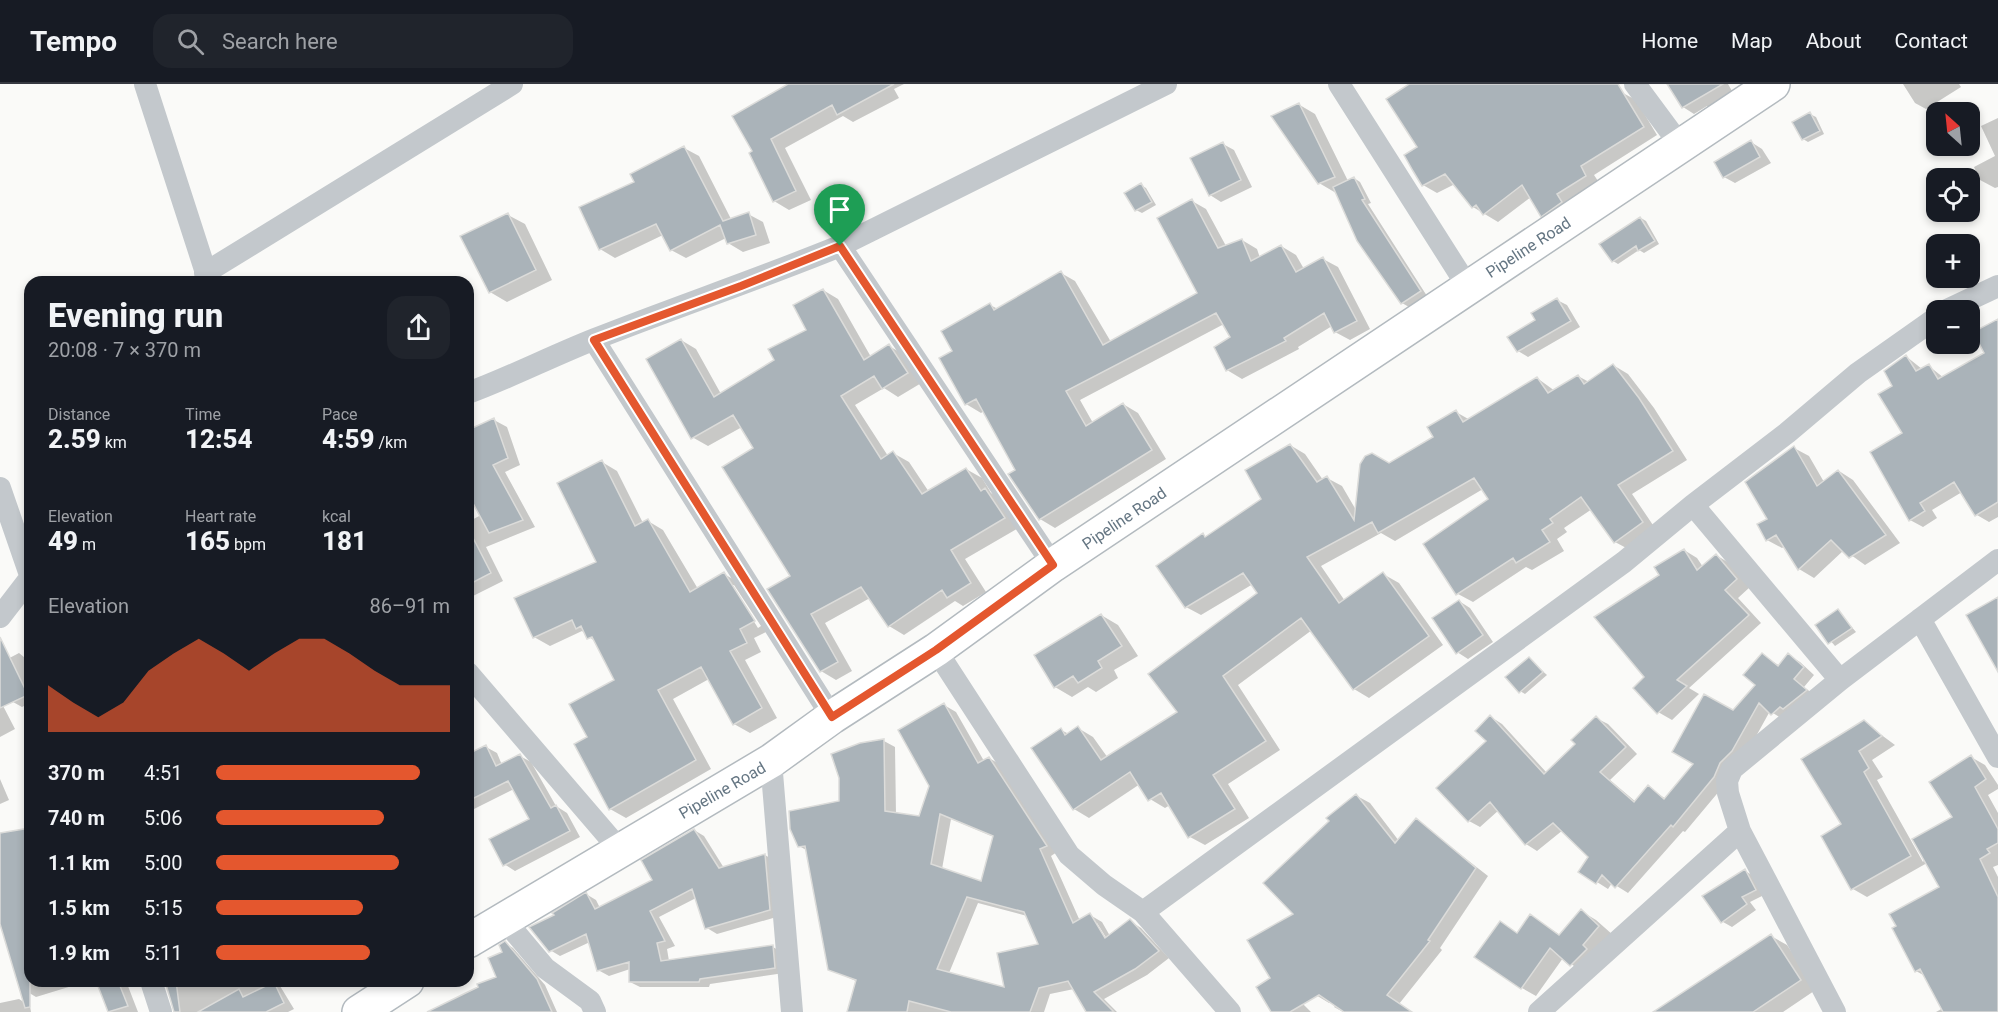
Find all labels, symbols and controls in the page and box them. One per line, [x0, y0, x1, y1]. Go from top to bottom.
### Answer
search box [153, 14, 573, 68]
text: Tempo [30, 25, 117, 58]
icon: search [174, 25, 207, 58]
text: Search here [222, 29, 338, 54]
text: Home [1642, 29, 1698, 53]
text: Map [1731, 29, 1773, 53]
text: About [1806, 29, 1862, 53]
text: Contact [1895, 29, 1968, 53]
north arrow [1926, 102, 1980, 156]
map controls [1926, 102, 1980, 354]
button: locate [1926, 168, 1980, 222]
pin [814, 184, 865, 246]
icon: arrive [823, 193, 856, 226]
street label: Pipeline Road [1482, 213, 1574, 282]
button: + [1926, 234, 1980, 288]
text: Evening run [48, 296, 223, 335]
button: share [387, 296, 450, 359]
button: − [1926, 300, 1980, 354]
text: 20:08 · 7 × 370 m [48, 338, 201, 362]
text: Distance [48, 405, 110, 424]
text: Time [185, 405, 221, 424]
text: Pace [322, 405, 358, 424]
text: 2.59 [48, 424, 101, 454]
text: 12:54 [185, 424, 253, 454]
text: 4:59 [322, 424, 375, 454]
text: km [101, 433, 127, 452]
text: /km [375, 433, 407, 452]
street label: Pipeline Road [1079, 483, 1170, 553]
text: Elevation [48, 507, 113, 526]
text: Heart rate [185, 507, 256, 526]
text: kcal [322, 507, 351, 526]
text: 49 [48, 526, 78, 556]
text: 165 [185, 526, 230, 556]
text: 181 [322, 526, 367, 556]
text: m [78, 535, 96, 554]
text: bpm [230, 535, 266, 554]
text: Elevation [48, 594, 129, 618]
text: 86–91 m [369, 594, 450, 618]
street label: Pipeline Road [675, 758, 769, 823]
text: 370 m [48, 761, 105, 785]
text: 4:51 [144, 761, 183, 785]
text: 740 m [48, 806, 105, 830]
text: 5:06 [144, 806, 183, 830]
text: 1.1 km [48, 851, 110, 875]
text: 5:00 [144, 851, 183, 875]
text: 1.5 km [48, 896, 110, 920]
text: 5:15 [144, 896, 183, 920]
text: 1.9 km [48, 941, 110, 965]
text: 5:11 [144, 941, 183, 965]

